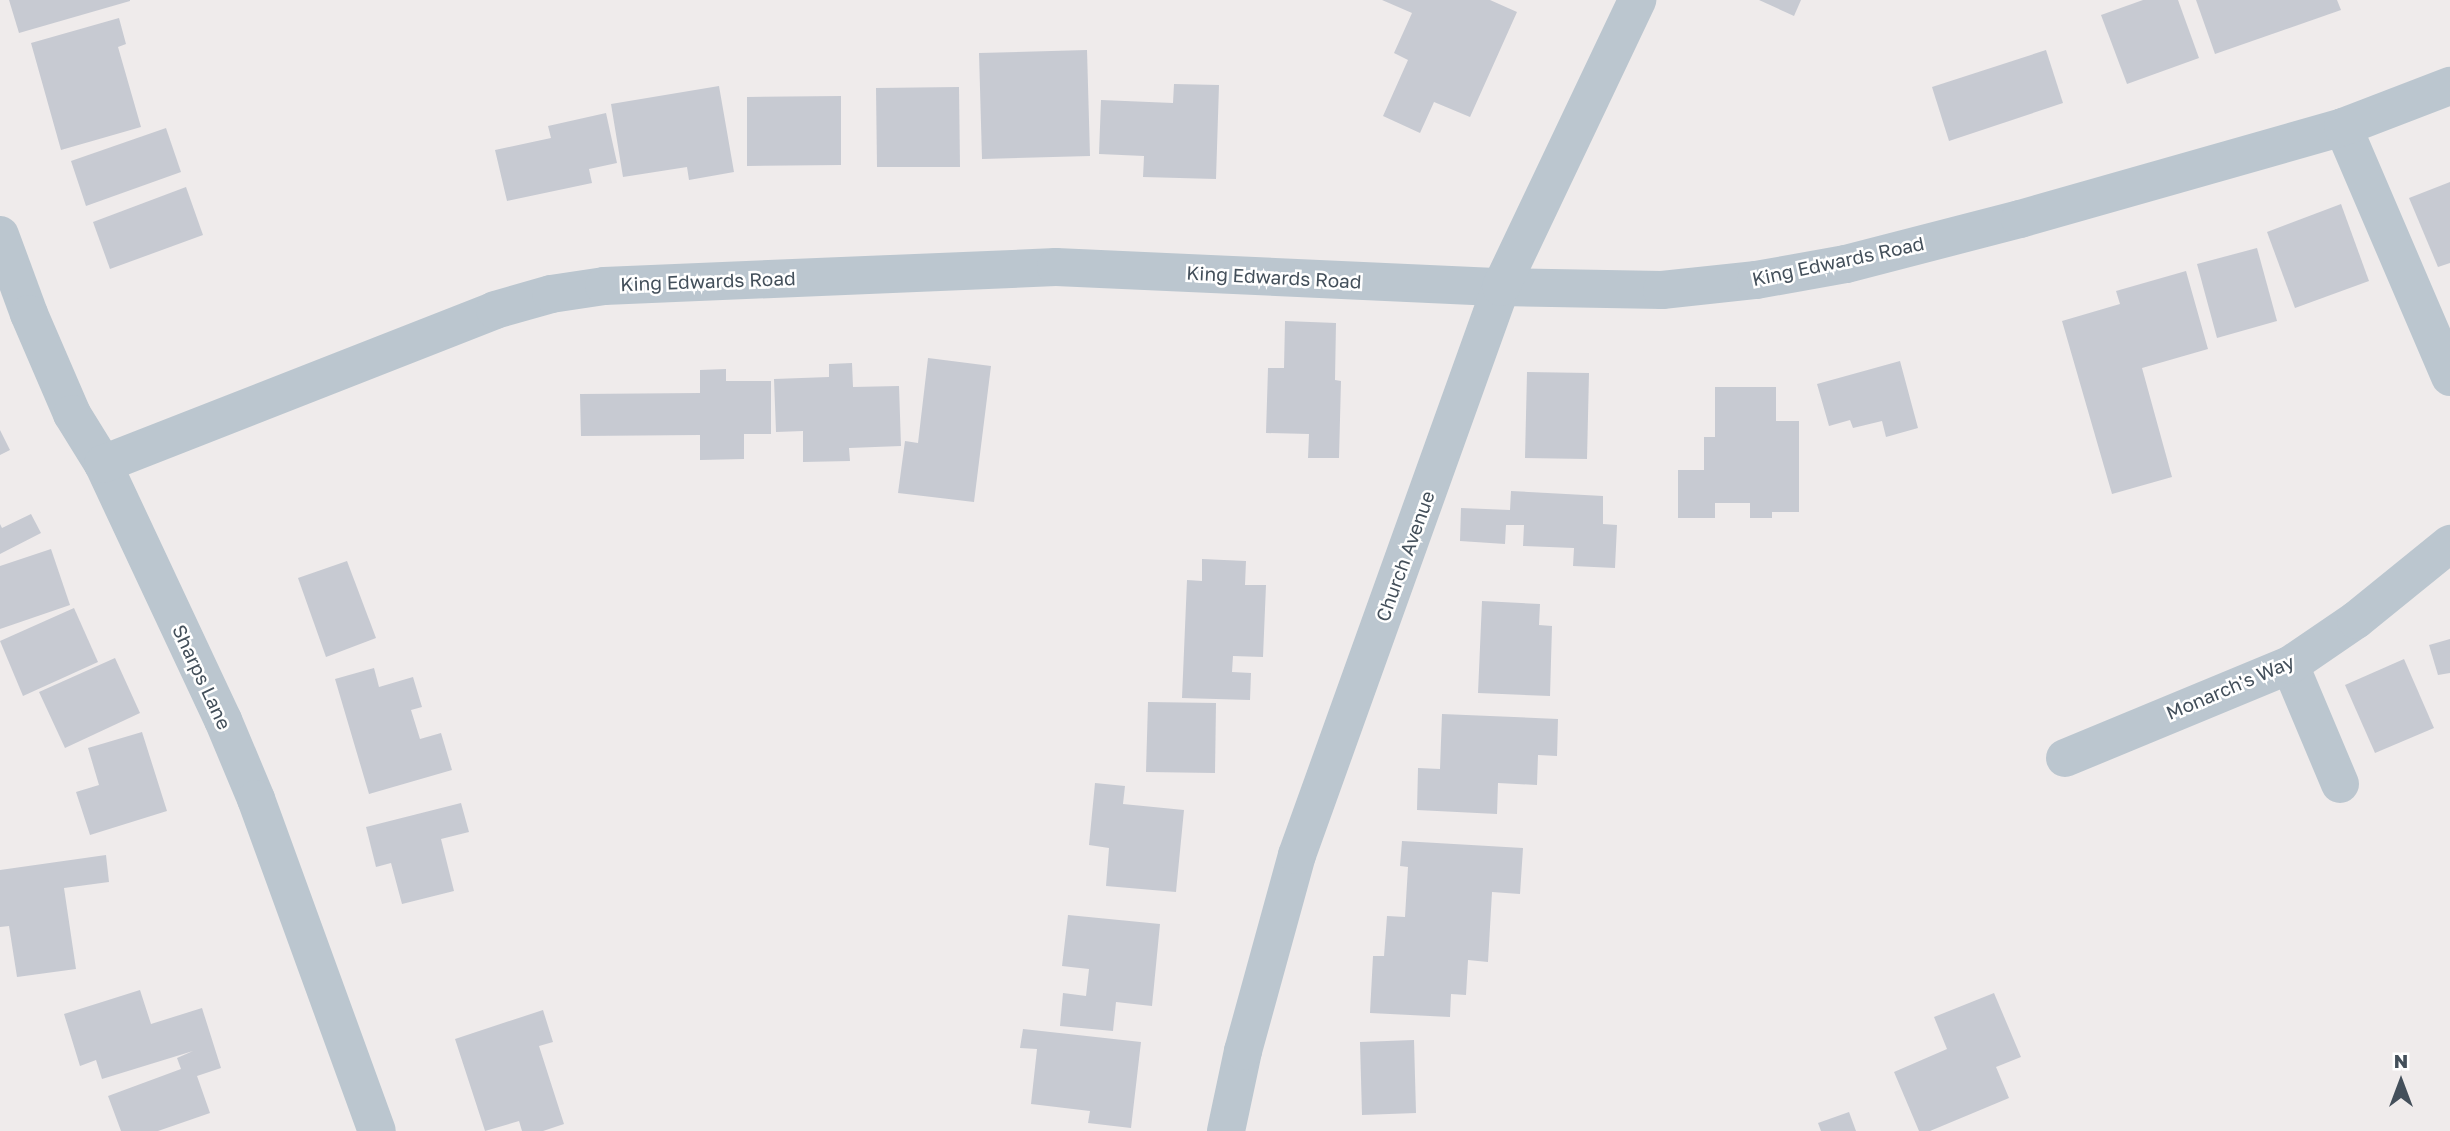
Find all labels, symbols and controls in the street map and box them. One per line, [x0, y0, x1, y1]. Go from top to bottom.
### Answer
street label: King Edwards Road [1750, 232, 1926, 290]
street label: King Edwards Road [1186, 261, 1362, 293]
street label: King Edwards Road [620, 267, 796, 295]
street label: Church Avenue [1371, 488, 1439, 624]
street label: Sharps Lane [168, 621, 236, 733]
street label: Monarch's Way [2163, 650, 2297, 724]
north arrow [2366, 1047, 2436, 1117]
text: N [2394, 1049, 2408, 1072]

